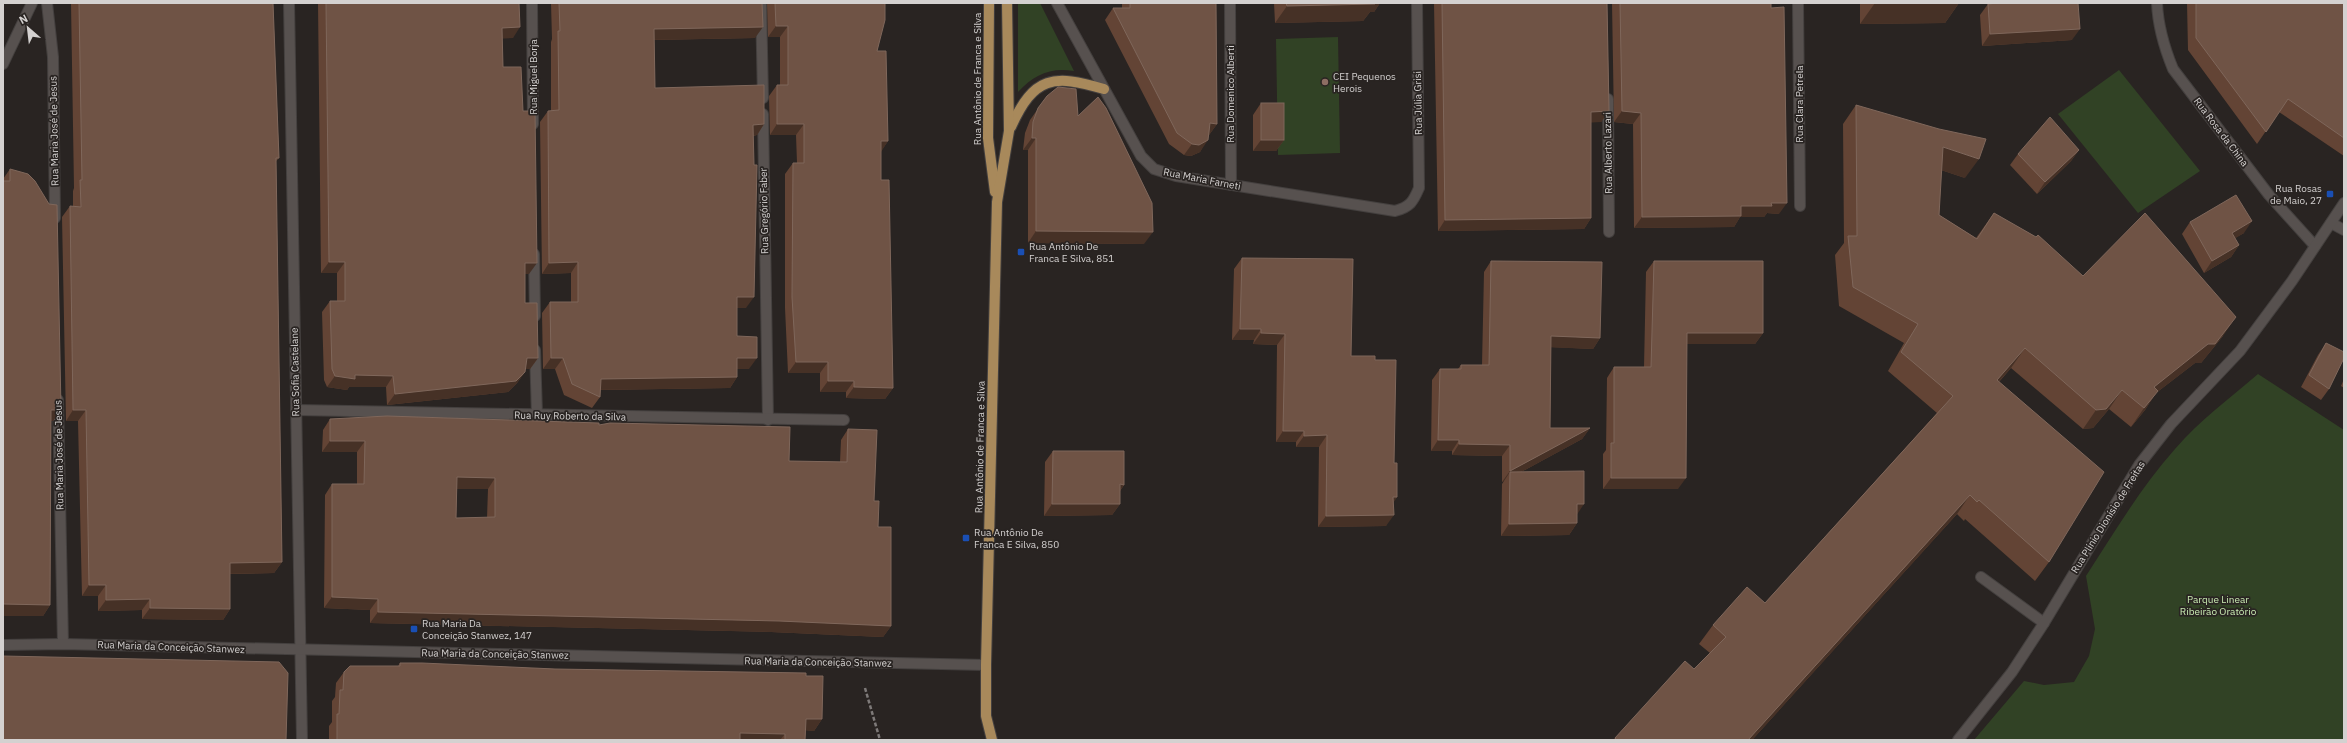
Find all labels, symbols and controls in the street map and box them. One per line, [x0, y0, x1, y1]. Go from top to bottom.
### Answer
north arrow [8, 8, 48, 48]
text: N [17, 11, 30, 27]
street label: Rua Antônio de Franca e Silva [971, 12, 984, 145]
street label: Rua Miguel Borja [527, 39, 540, 115]
street label: Rua Domenico Alberti [1224, 45, 1237, 143]
street label: Rua Clara Petrela [1793, 65, 1806, 143]
place label: CEI Pequenos Herois [1333, 70, 1396, 95]
street label: Rua Júlia Grisi [1411, 71, 1425, 135]
street label: Rua Maria José de Jesus [47, 76, 61, 186]
marker: CEI Pequenos Herois [1320, 77, 1330, 87]
street label: Rua Rosa da China [2191, 95, 2252, 170]
street label: Rua Alberto Lazari [1601, 112, 1615, 194]
street label: Rua Maria Farneti [1162, 165, 1242, 193]
street label: Rua Gregório Faber [757, 167, 771, 254]
place label: Rua Rosas de Maio, 27 [2270, 182, 2322, 207]
marker: Rua Rosas de Maio, 27 [2325, 189, 2335, 199]
place label: Rua Antônio De Franca E Silva, 851 [1029, 240, 1114, 265]
marker: Rua Antônio De Franca E Silva, 851 [1016, 247, 1026, 257]
street label: Rua Sofia Castelane [288, 327, 302, 417]
street label: Rua Antônio de Franca e Silva [972, 380, 988, 513]
street label: Rua Maria José de Jesus [52, 400, 66, 510]
street label: Rua Ruy Roberto da Silva [514, 409, 627, 423]
street label: Rua Plínio Dionísio de Freitas [2068, 458, 2148, 576]
place label: Rua Antônio De Franca E Silva, 850 [974, 526, 1059, 551]
marker: Rua Antônio De Franca E Silva, 850 [961, 533, 971, 543]
park label: Parque Linear Ribeirão Oratório [2180, 593, 2257, 618]
place label: Rua Maria Da Conceição Stanwez, 147 [422, 617, 532, 642]
marker: Rua Maria Da Conceição Stanwez, 147 [409, 624, 419, 634]
street label: Rua Maria da Conceição Stanwez [97, 638, 245, 656]
street label: Rua Maria da Conceição Stanwez [421, 646, 569, 662]
street label: Rua Maria da Conceição Stanwez [744, 654, 892, 670]

